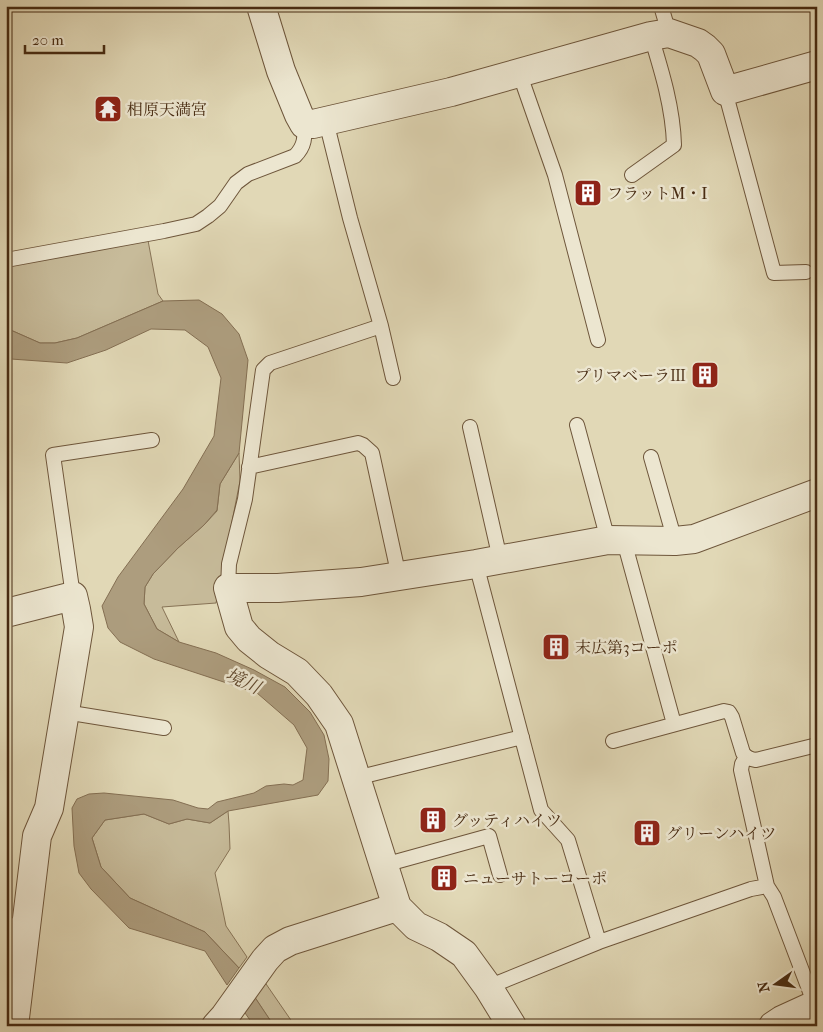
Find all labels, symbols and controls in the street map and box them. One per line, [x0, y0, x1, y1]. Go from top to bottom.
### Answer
scale bar [25, 22, 104, 54]
text: 20 m [32, 31, 64, 49]
temple icon: 相原天満宮 [93, 94, 123, 124]
place label: 相原天満宮 [127, 100, 207, 119]
building icon: フラットM・I [573, 178, 603, 208]
place label: フラットM・I [607, 184, 708, 203]
building icon: プリマベーラⅢ [690, 360, 720, 390]
place label: プリマベーラⅢ [575, 366, 686, 385]
building icon: 末広第3コーポ [541, 632, 571, 662]
place label: 末広第3コーポ [575, 638, 678, 657]
water label: 境川 [222, 664, 265, 699]
building icon: グッティハイツ [418, 805, 448, 835]
place label: グッティハイツ [452, 811, 562, 830]
building icon: グリーンハイツ [632, 818, 662, 848]
place label: グリーンハイツ [666, 824, 777, 843]
building icon: ニューサトーコーポ [429, 863, 459, 893]
place label: ニューサトーコーポ [463, 869, 607, 888]
north arrow [750, 960, 800, 1010]
text: N [754, 979, 773, 994]

